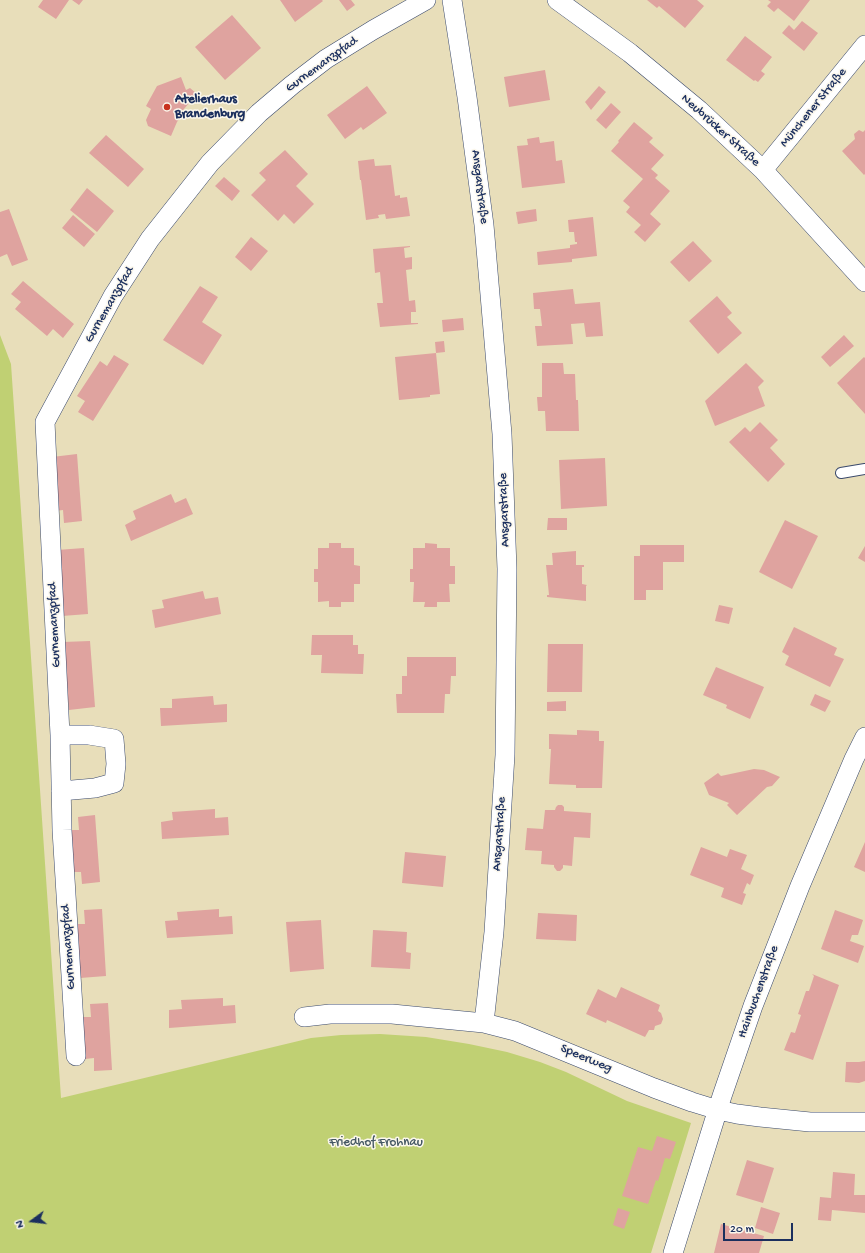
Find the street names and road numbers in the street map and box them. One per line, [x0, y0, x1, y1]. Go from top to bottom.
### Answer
street label: Gurnemanzpfad [283, 34, 361, 96]
street label: Münchener Straße [777, 65, 851, 151]
street label: Neubrücker Straße [677, 91, 763, 171]
street label: Ansgarstraße [467, 149, 491, 225]
street label: Gurnemanzpfad [82, 264, 138, 346]
street label: Ansgarstraße [496, 473, 514, 547]
street label: Gurnemanzpfad [45, 582, 65, 668]
street label: Ansgarstraße [490, 796, 510, 872]
street label: Gurnemanzpfad [58, 904, 80, 990]
street label: Hainbuchenstraße [735, 944, 783, 1040]
street label: Speerweg [558, 1041, 614, 1077]

